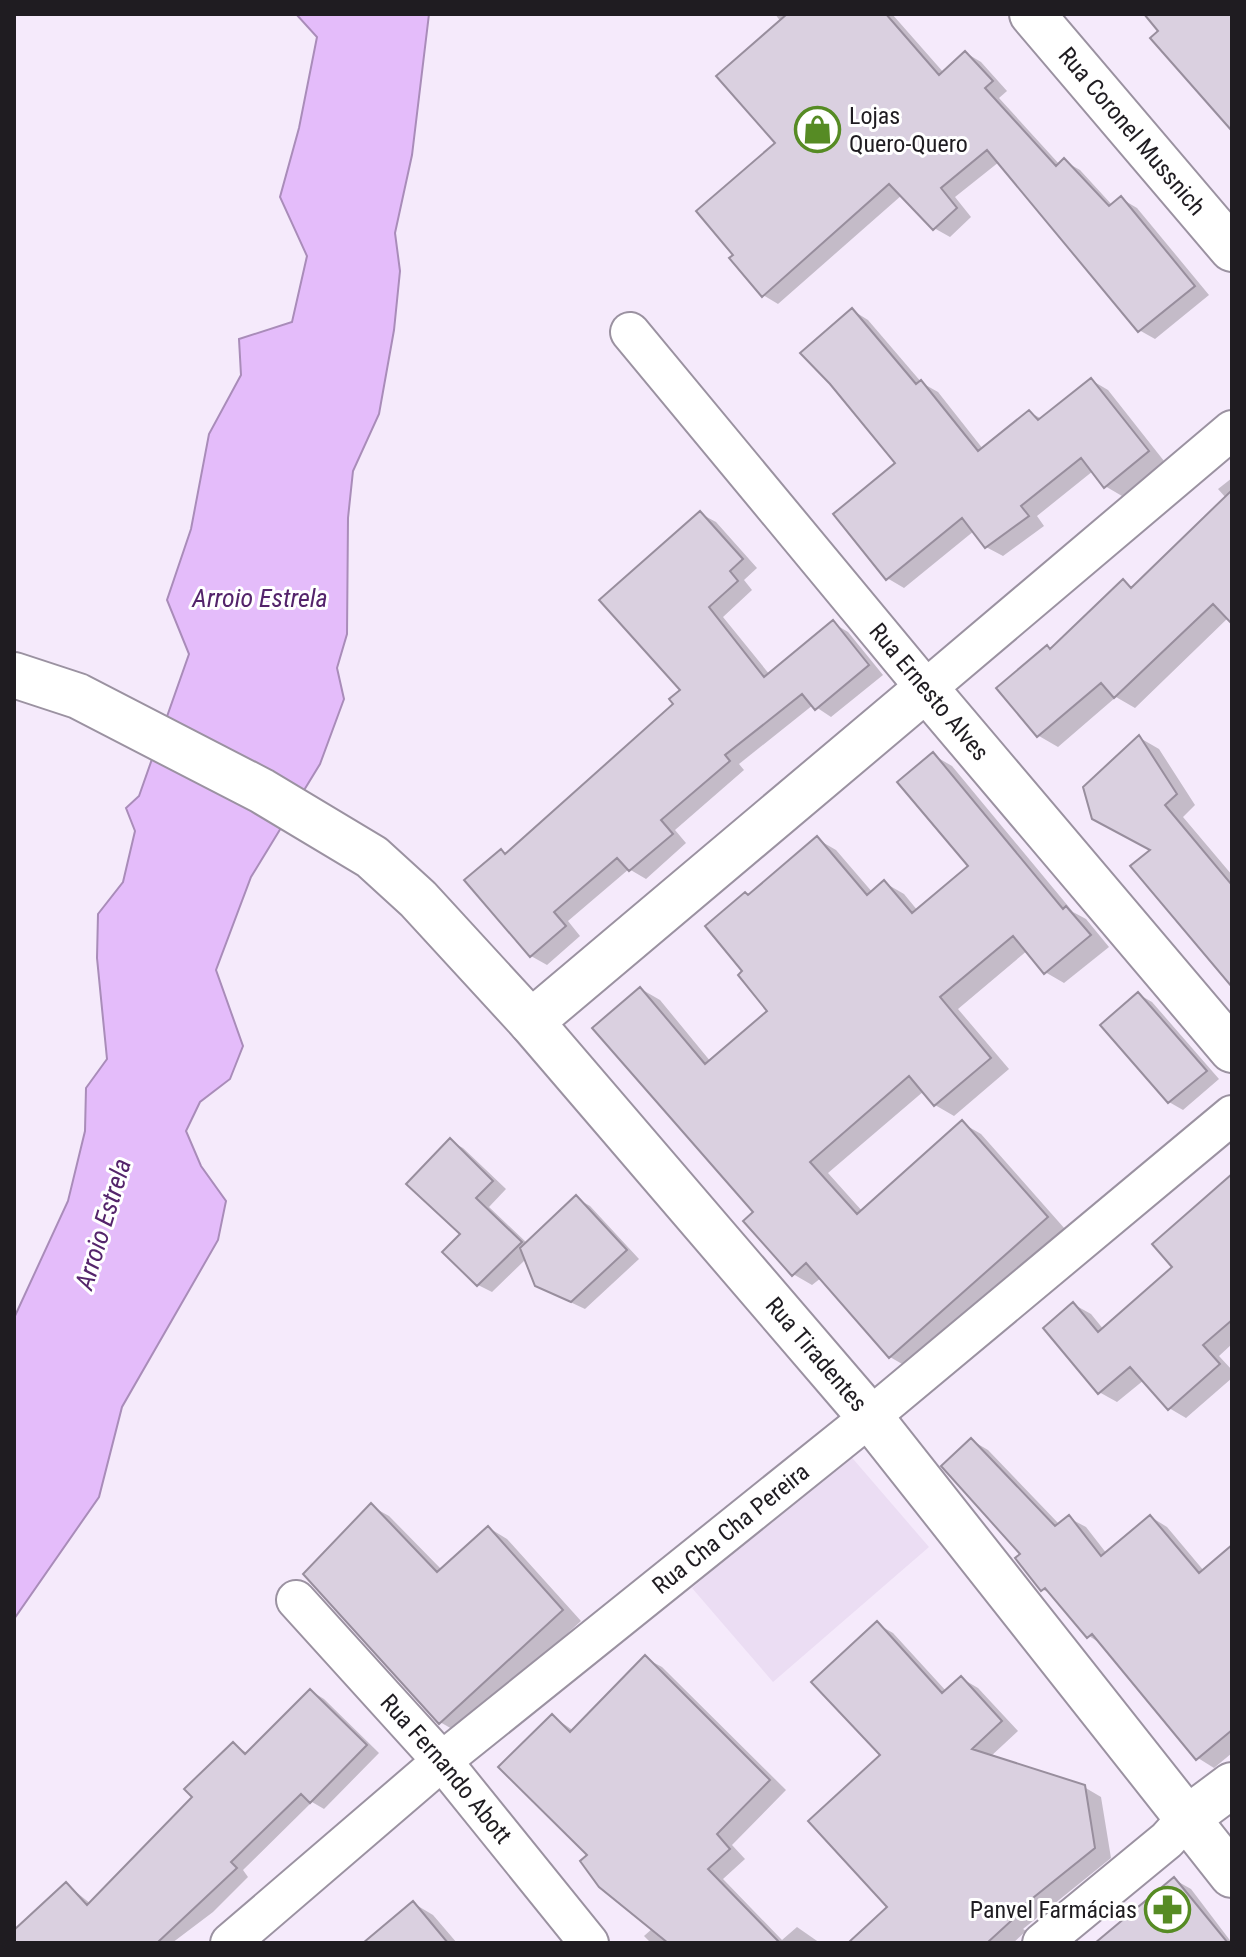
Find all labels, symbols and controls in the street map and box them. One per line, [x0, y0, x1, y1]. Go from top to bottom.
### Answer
street label: Rua Coronel Mussnich [1053, 42, 1211, 221]
place label: Lojas Quero-Quero [849, 102, 968, 158]
shop icon: Lojas Quero-Quero [794, 106, 842, 154]
water label: Arroio Estrela [191, 583, 328, 613]
street label: Rua Ernesto Alves [863, 618, 995, 766]
water label: Arroio Estrela [69, 1155, 137, 1294]
street label: Rua Tiradentes [760, 1292, 873, 1417]
street label: Rua Cha Cha Pereira [647, 1458, 815, 1600]
street label: Rua Fernando Abott [375, 1689, 517, 1849]
pharmacy icon: Panvel Farmácias [1144, 1886, 1192, 1934]
place label: Panvel Farmácias [970, 1896, 1137, 1924]

